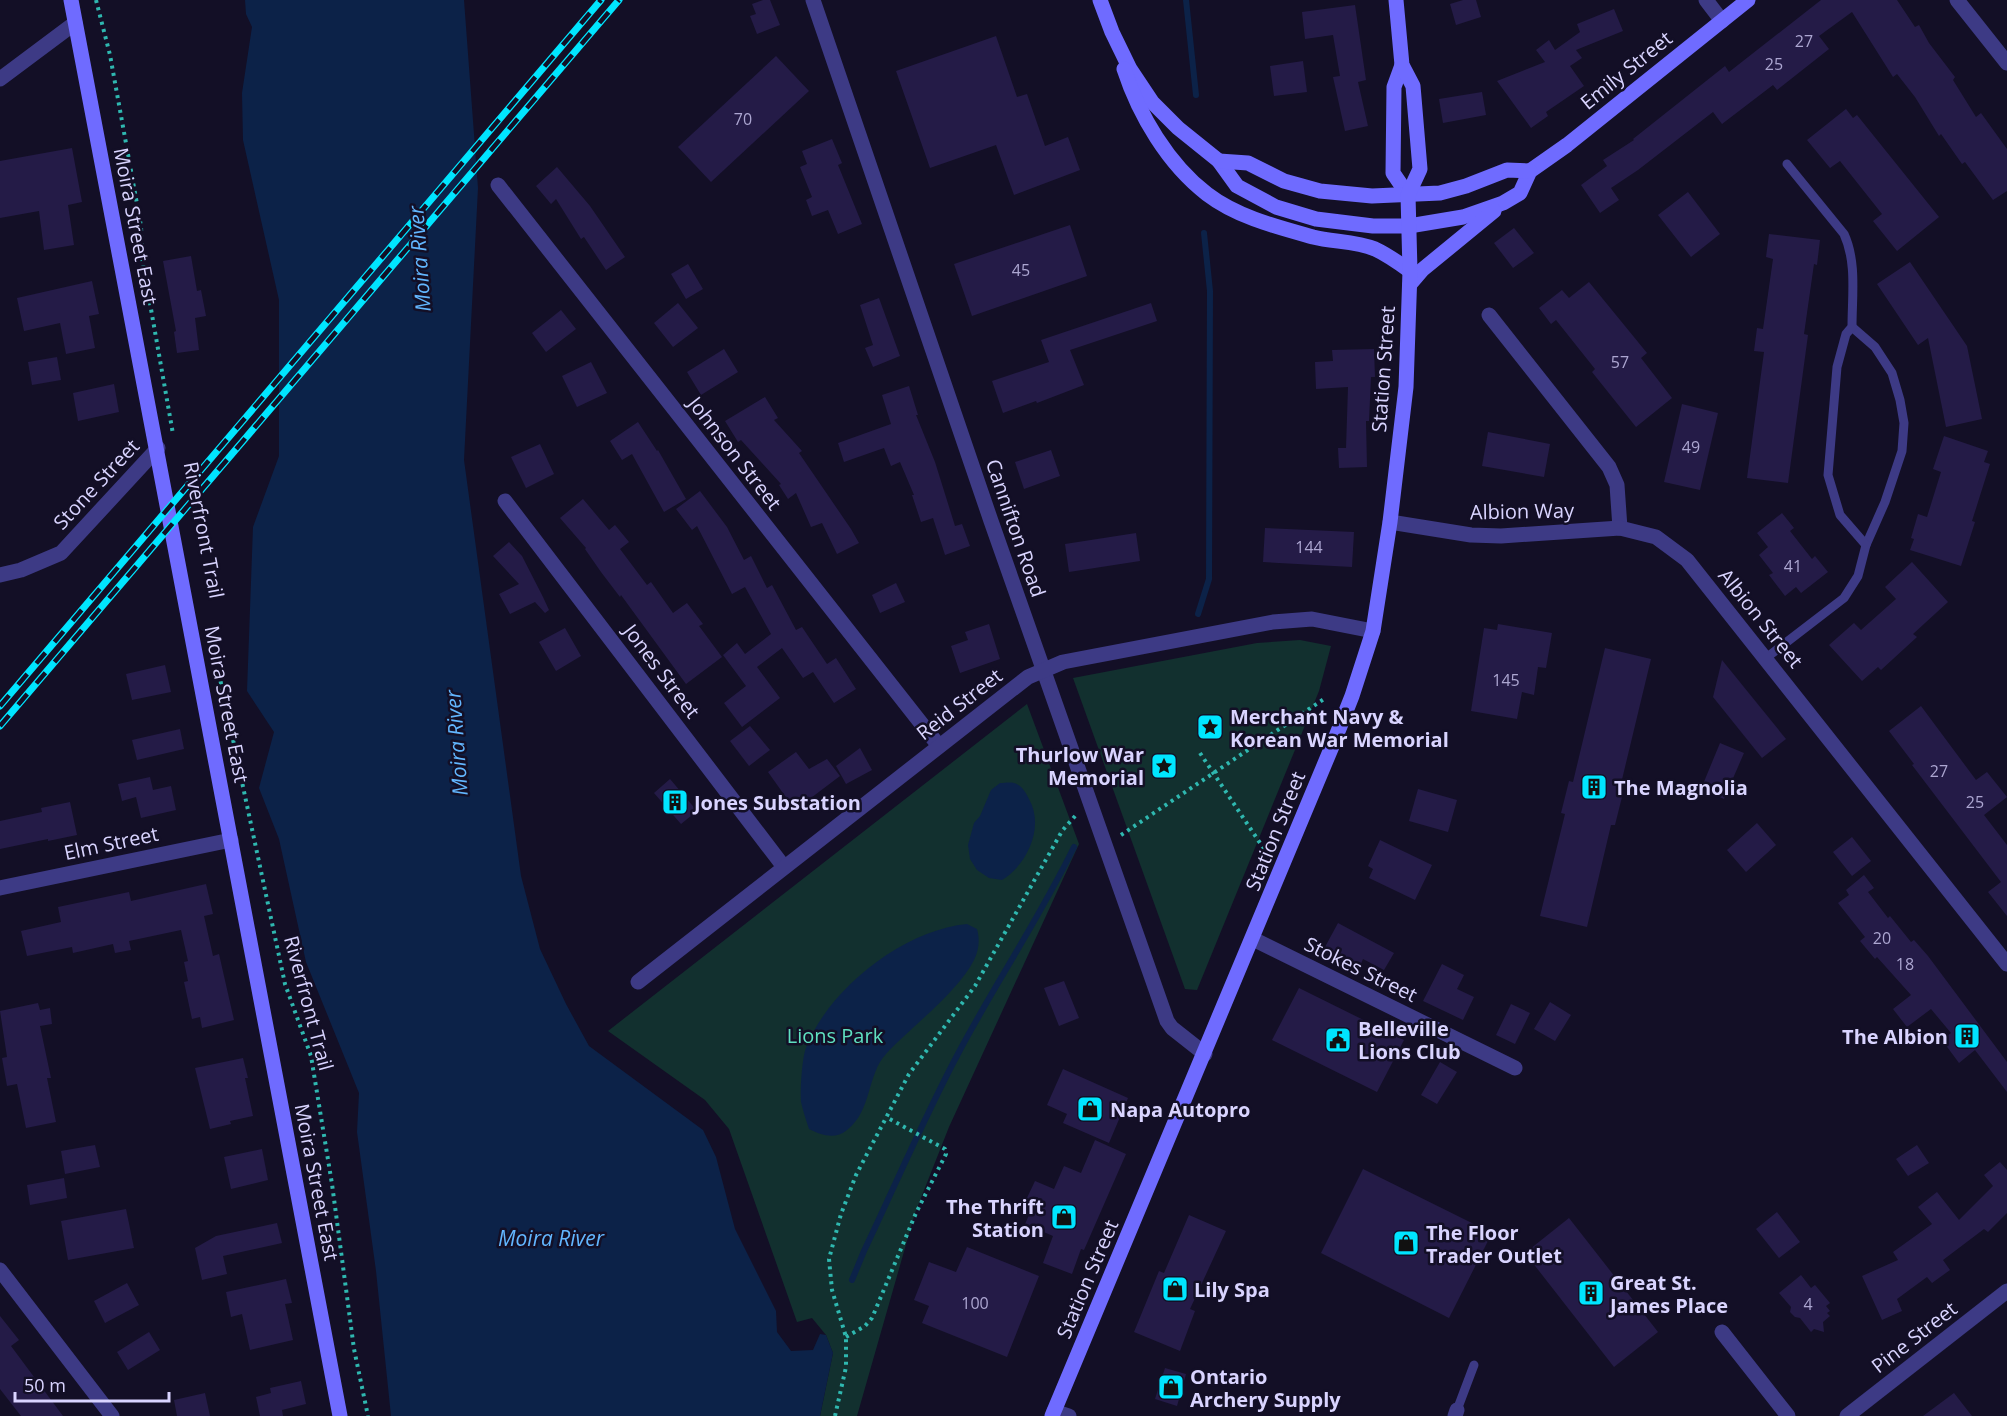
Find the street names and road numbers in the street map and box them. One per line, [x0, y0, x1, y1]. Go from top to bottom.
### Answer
street label: Emily Street [1574, 25, 1678, 115]
street label: Moira Street East [108, 145, 164, 307]
street label: Station Street [1365, 305, 1401, 433]
street label: Johnson Street [681, 389, 788, 515]
street label: Stone Street [47, 433, 145, 535]
street label: Cannifton Road [980, 455, 1052, 601]
street label: Riverfront Trail [178, 459, 230, 601]
street label: Albion Way [1470, 497, 1575, 525]
street label: Albion Street [1713, 563, 1809, 673]
street label: Jones Street [616, 617, 706, 724]
street label: Moira Street East [199, 623, 255, 785]
street label: Reid Street [911, 662, 1007, 746]
street label: Station Street [1239, 767, 1311, 895]
street label: Elm Street [61, 820, 161, 866]
street label: Stokes Street [1300, 930, 1422, 1008]
street label: Riverfront Trail [278, 933, 340, 1073]
street label: Moira Street East [289, 1101, 345, 1263]
street label: Station Street [1050, 1215, 1124, 1343]
street label: Pine Street [1866, 1295, 1962, 1379]

